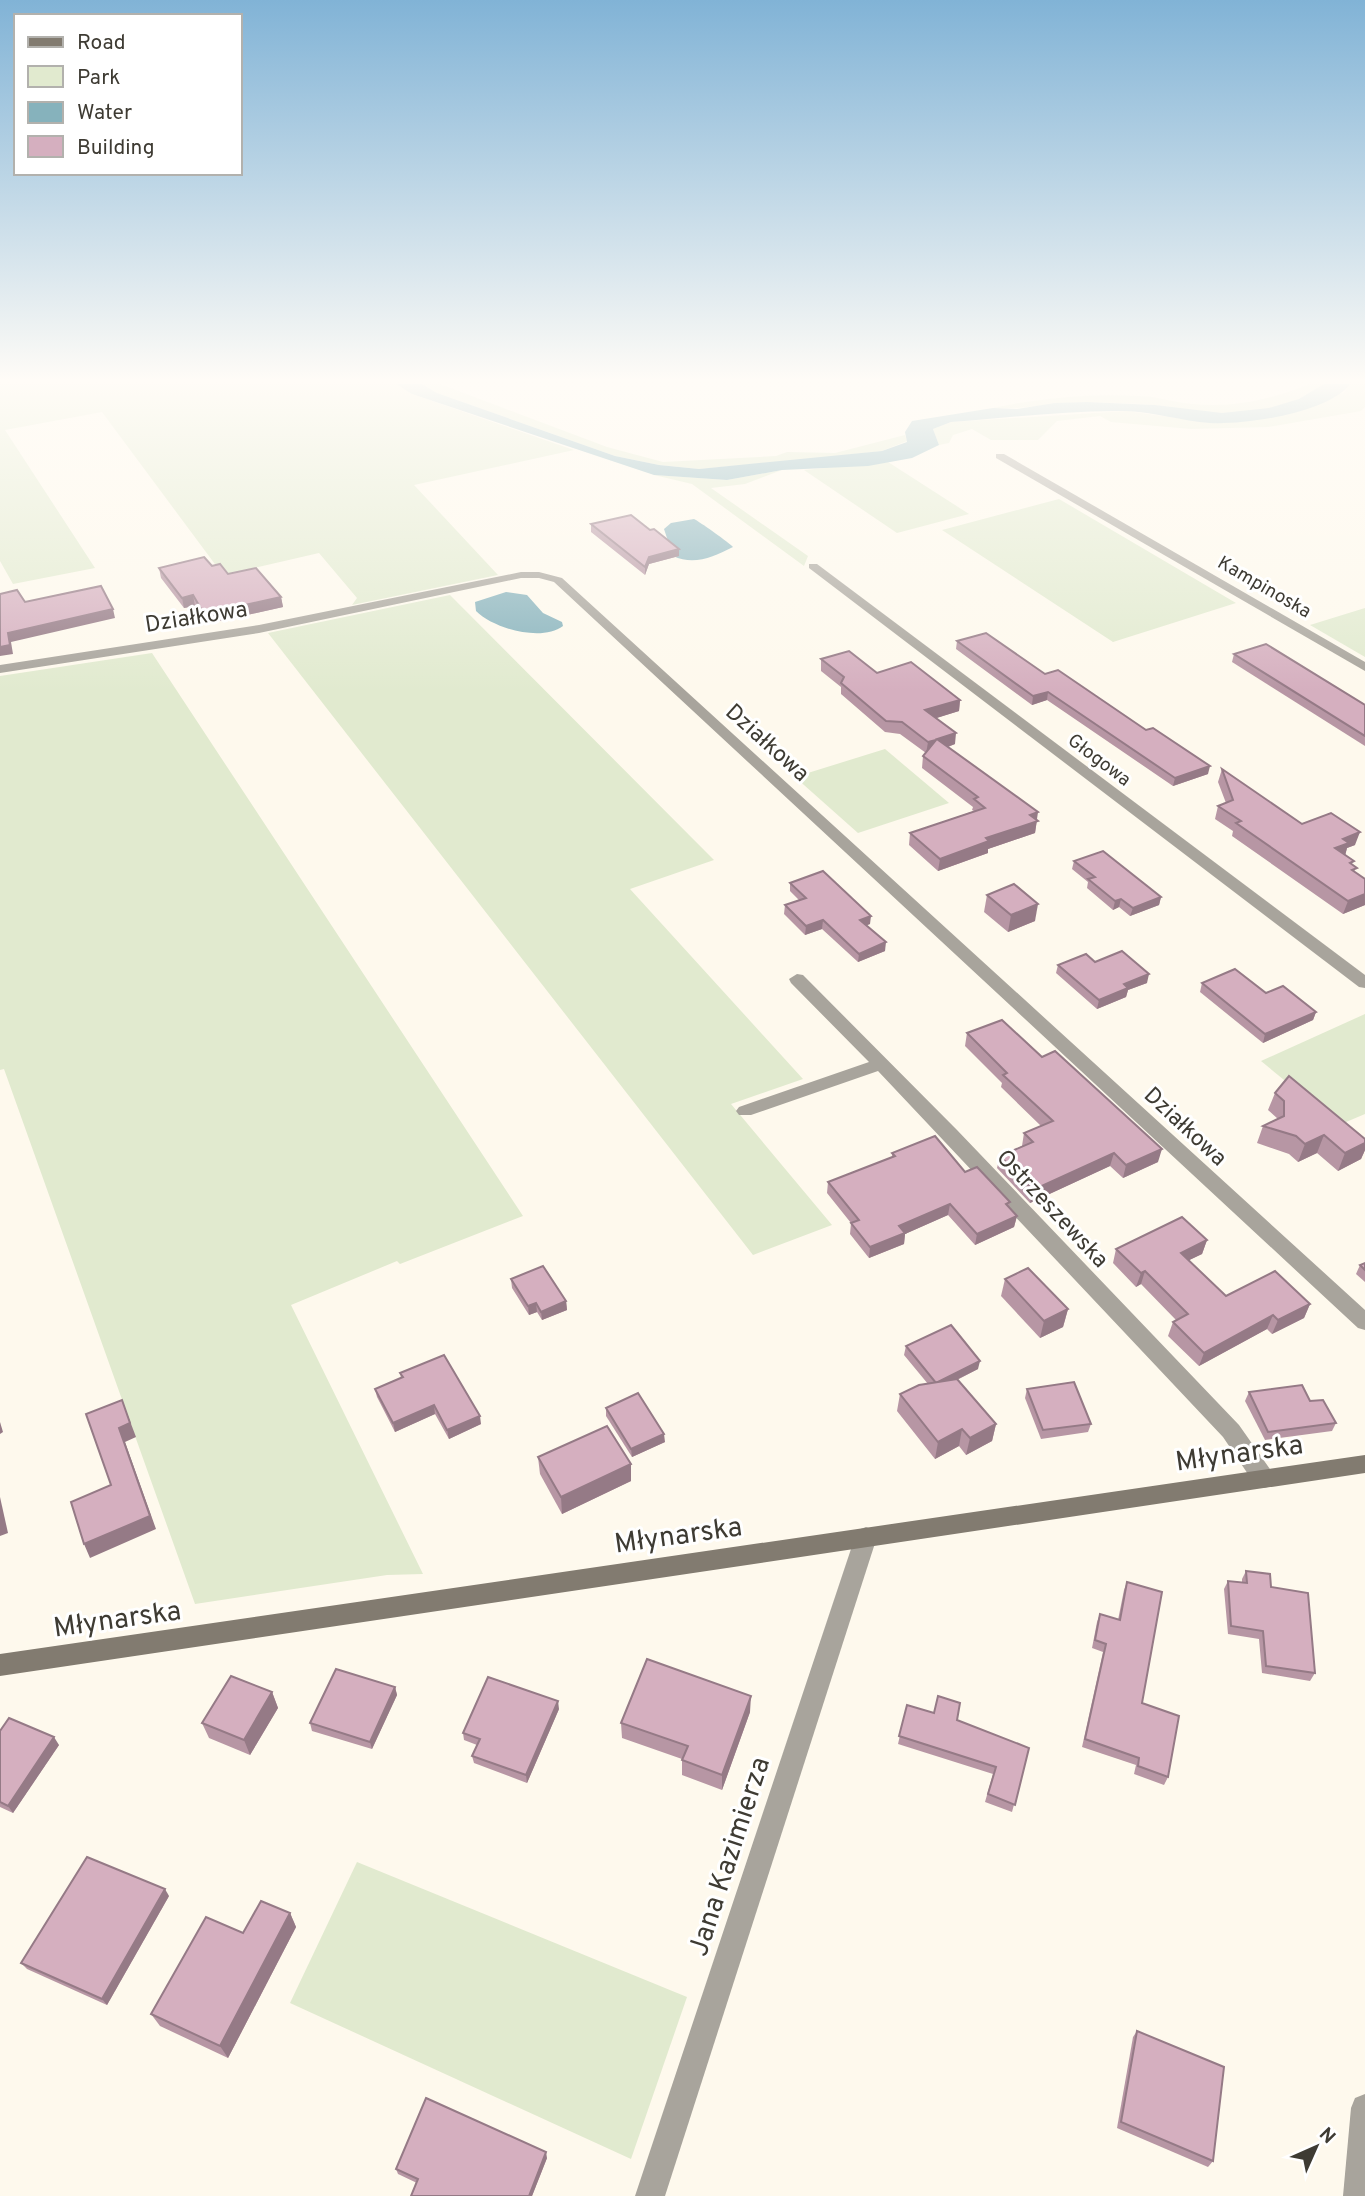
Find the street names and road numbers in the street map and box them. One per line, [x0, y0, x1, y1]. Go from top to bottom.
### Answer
street label: Kampinoska [1213, 551, 1315, 624]
street label: Działkowa [143, 596, 250, 641]
street label: Działkowa [718, 699, 814, 789]
street label: Głogowa [1062, 729, 1135, 792]
street label: Działkowa [1137, 1082, 1232, 1174]
street label: Ostrzeszewska [989, 1144, 1114, 1275]
street label: Młynarska [1173, 1428, 1306, 1482]
street label: Młynarska [612, 1510, 745, 1564]
street label: Młynarska [51, 1594, 184, 1648]
street label: Jana Kazimierza [682, 1753, 780, 1961]

